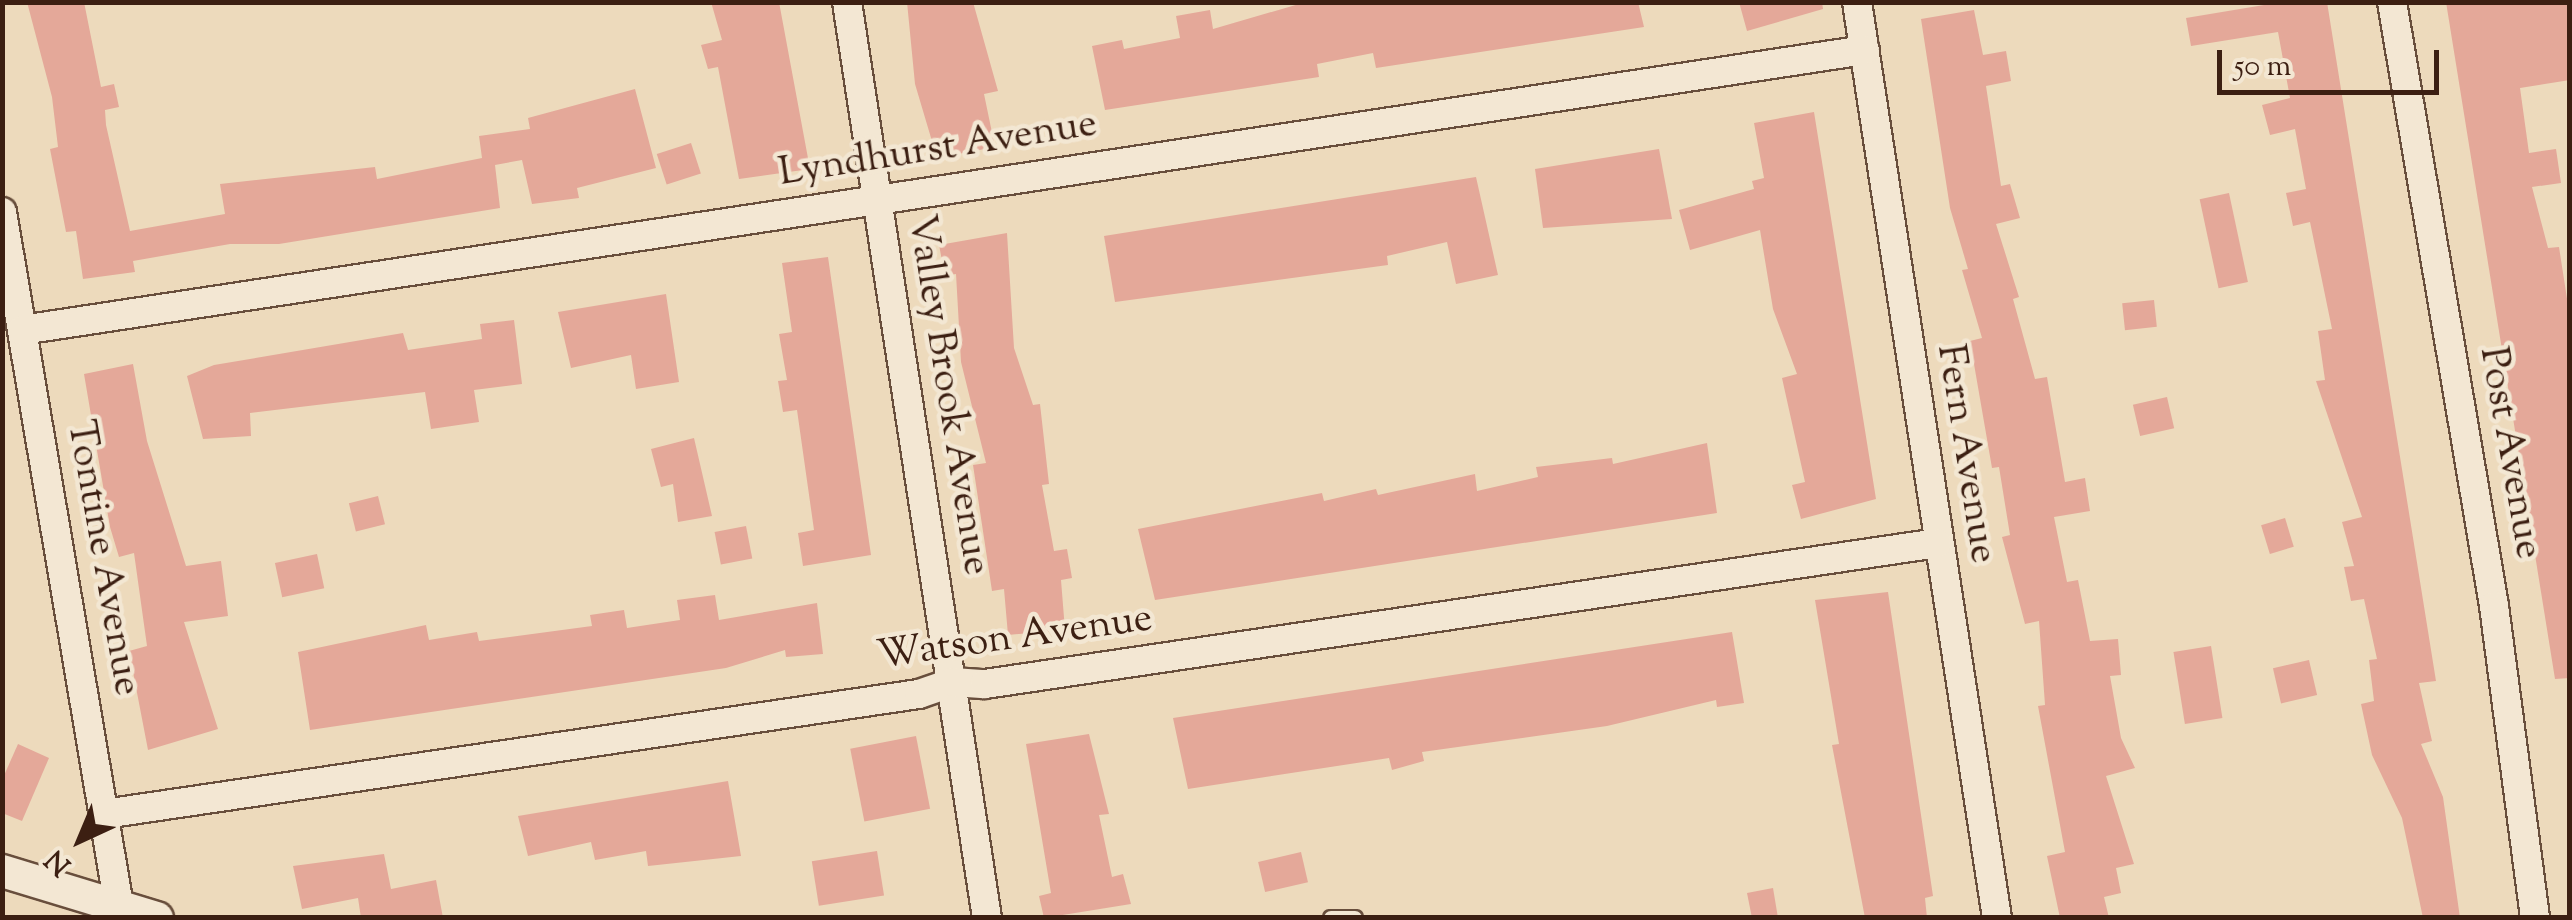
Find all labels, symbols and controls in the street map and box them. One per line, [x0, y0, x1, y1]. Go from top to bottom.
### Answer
scale bar [2222, 30, 2444, 92]
text: 50 m [2234, 46, 2291, 89]
street label: Lyndhurst Avenue [776, 101, 1100, 199]
street label: Valley Brook Avenue [895, 211, 999, 579]
street label: Fern Avenue [1924, 341, 2006, 567]
street label: Post Avenue [2467, 343, 2551, 563]
street label: Tontine Avenue [54, 417, 150, 699]
street label: Watson Avenue [874, 596, 1156, 682]
north arrow [30, 790, 130, 890]
text: N [37, 839, 81, 884]

